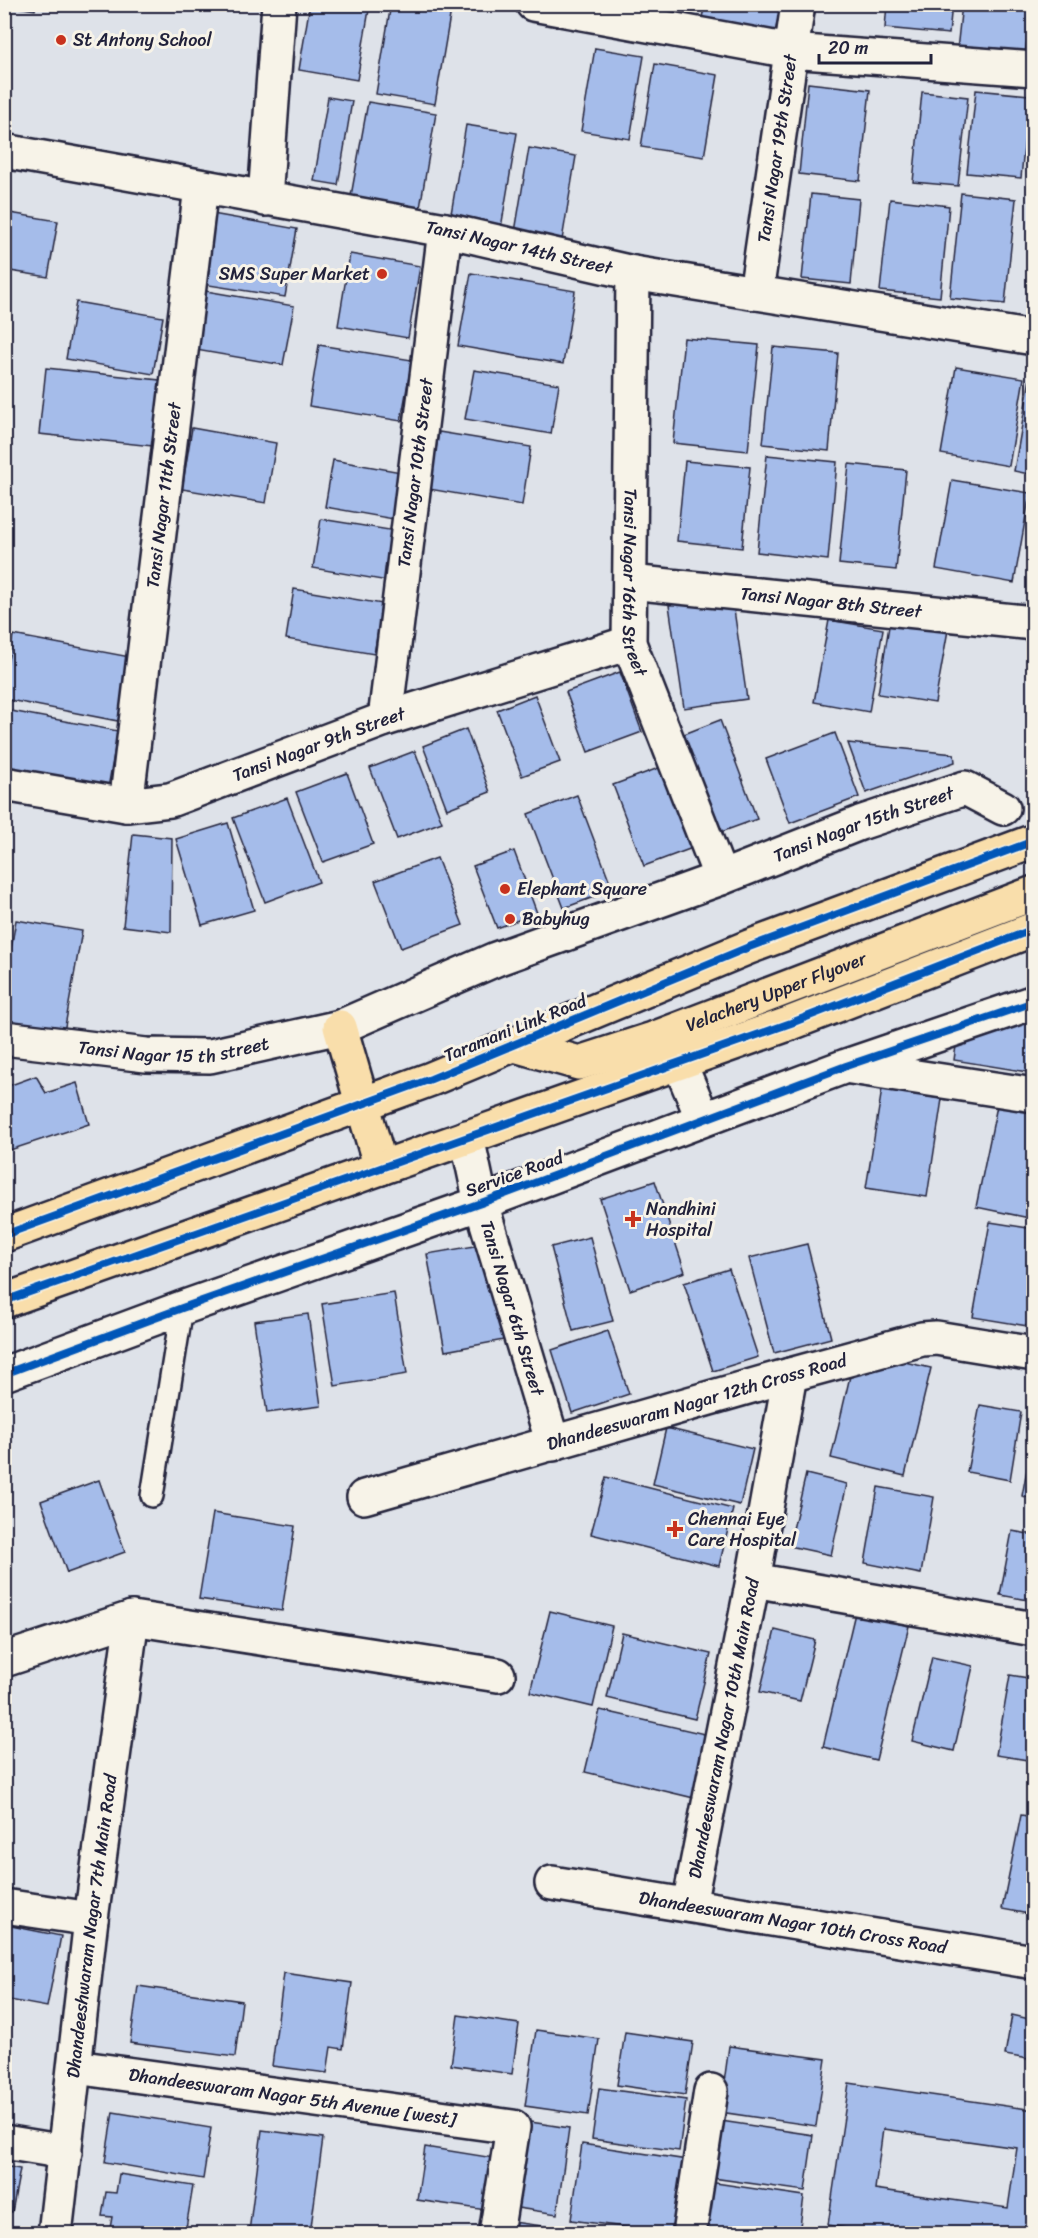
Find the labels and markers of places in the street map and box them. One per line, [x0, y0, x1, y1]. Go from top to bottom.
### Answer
place label: St Antony School [73, 24, 212, 56]
marker: St Antony School [54, 33, 68, 47]
place label: SMS Super Market [219, 258, 370, 290]
marker: SMS Super Market [375, 267, 389, 281]
place label: Elephant Square [517, 873, 647, 905]
marker: Elephant Square [498, 882, 512, 896]
place label: Babyhug [522, 903, 590, 935]
marker: Babyhug [503, 912, 517, 926]
place label: Nandhini Hospital [646, 1193, 717, 1246]
marker: Nandhini Hospital [624, 1210, 642, 1228]
place label: Chennai Eye Care Hospital [688, 1503, 797, 1556]
marker: Chennai Eye Care Hospital [666, 1520, 684, 1538]

